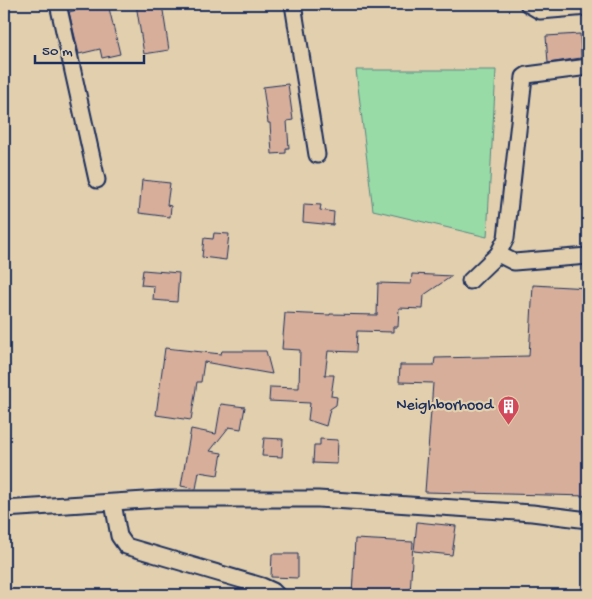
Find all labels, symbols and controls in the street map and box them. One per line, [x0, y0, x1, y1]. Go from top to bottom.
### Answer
scale bar [35, 32, 144, 64]
text: 50 m [42, 43, 73, 61]
building icon: Neighborhood [497, 394, 521, 425]
place label: Neighborhood [396, 397, 495, 416]

